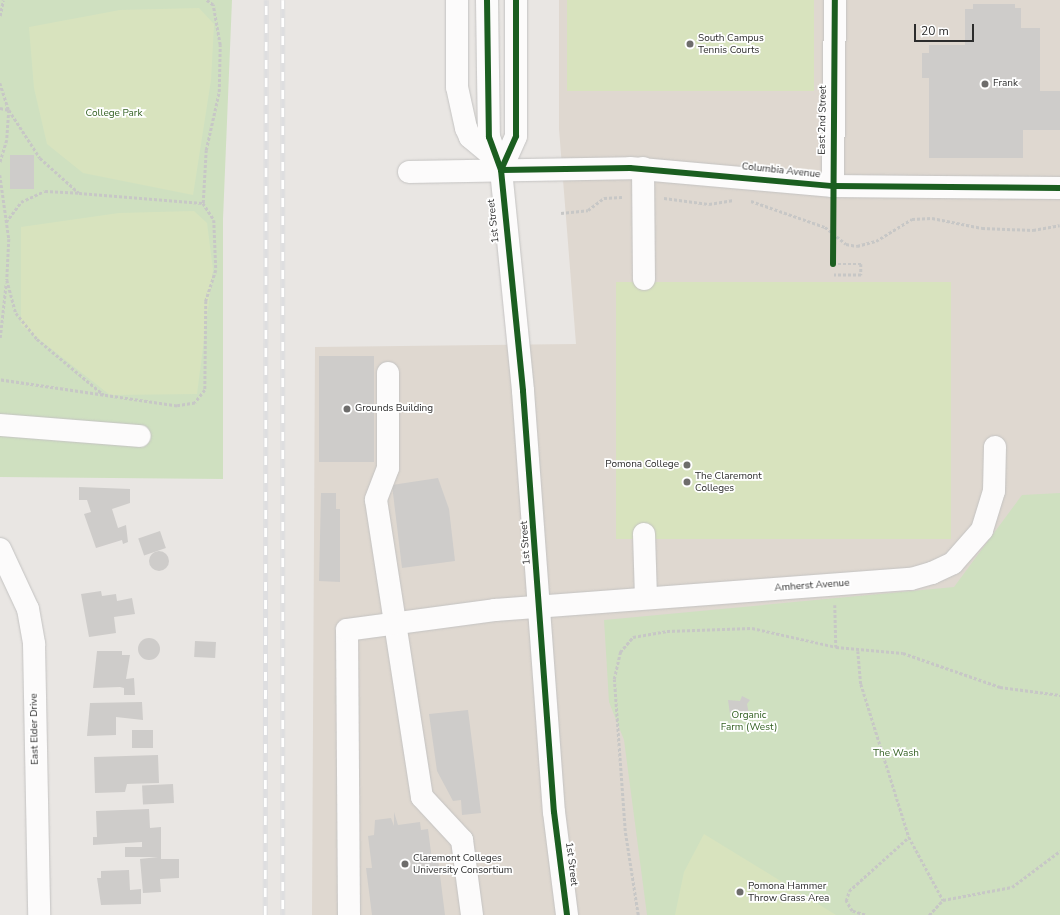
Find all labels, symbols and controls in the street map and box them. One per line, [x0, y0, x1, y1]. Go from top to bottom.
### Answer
scale bar [916, 16, 976, 42]
text: 20 m [921, 23, 949, 39]
place label: South Campus Tennis Courts [698, 32, 764, 56]
marker: South Campus Tennis Courts [685, 39, 695, 49]
place label: Frank [993, 78, 1018, 90]
marker: Frank [980, 79, 990, 89]
street label: East 2nd Street [816, 85, 830, 155]
park label: College Park [86, 108, 142, 120]
street label: Columbia Avenue [741, 161, 821, 181]
street label: 1st Street [486, 198, 502, 244]
place label: Grounds Building [355, 403, 433, 415]
marker: Grounds Building [342, 404, 352, 414]
place label: Pomona College [605, 459, 679, 471]
marker: Pomona College [682, 460, 692, 470]
place label: The Claremont Colleges [695, 470, 762, 494]
marker: The Claremont Colleges [682, 477, 692, 487]
street label: 1st Street [518, 521, 534, 565]
street label: Amherst Avenue [774, 577, 850, 595]
street label: East Elder Drive [28, 693, 42, 765]
park label: Organic Farm (West) [721, 709, 777, 732]
park label: The Wash [873, 748, 919, 760]
street label: 1st Street [562, 841, 580, 887]
place label: Claremont Colleges University Consortium [413, 852, 512, 876]
marker: Claremont Colleges University Consortium [400, 859, 410, 869]
place label: Pomona Hammer Throw Grass Area [748, 880, 829, 904]
marker: Pomona Hammer Throw Grass Area [735, 887, 745, 897]

